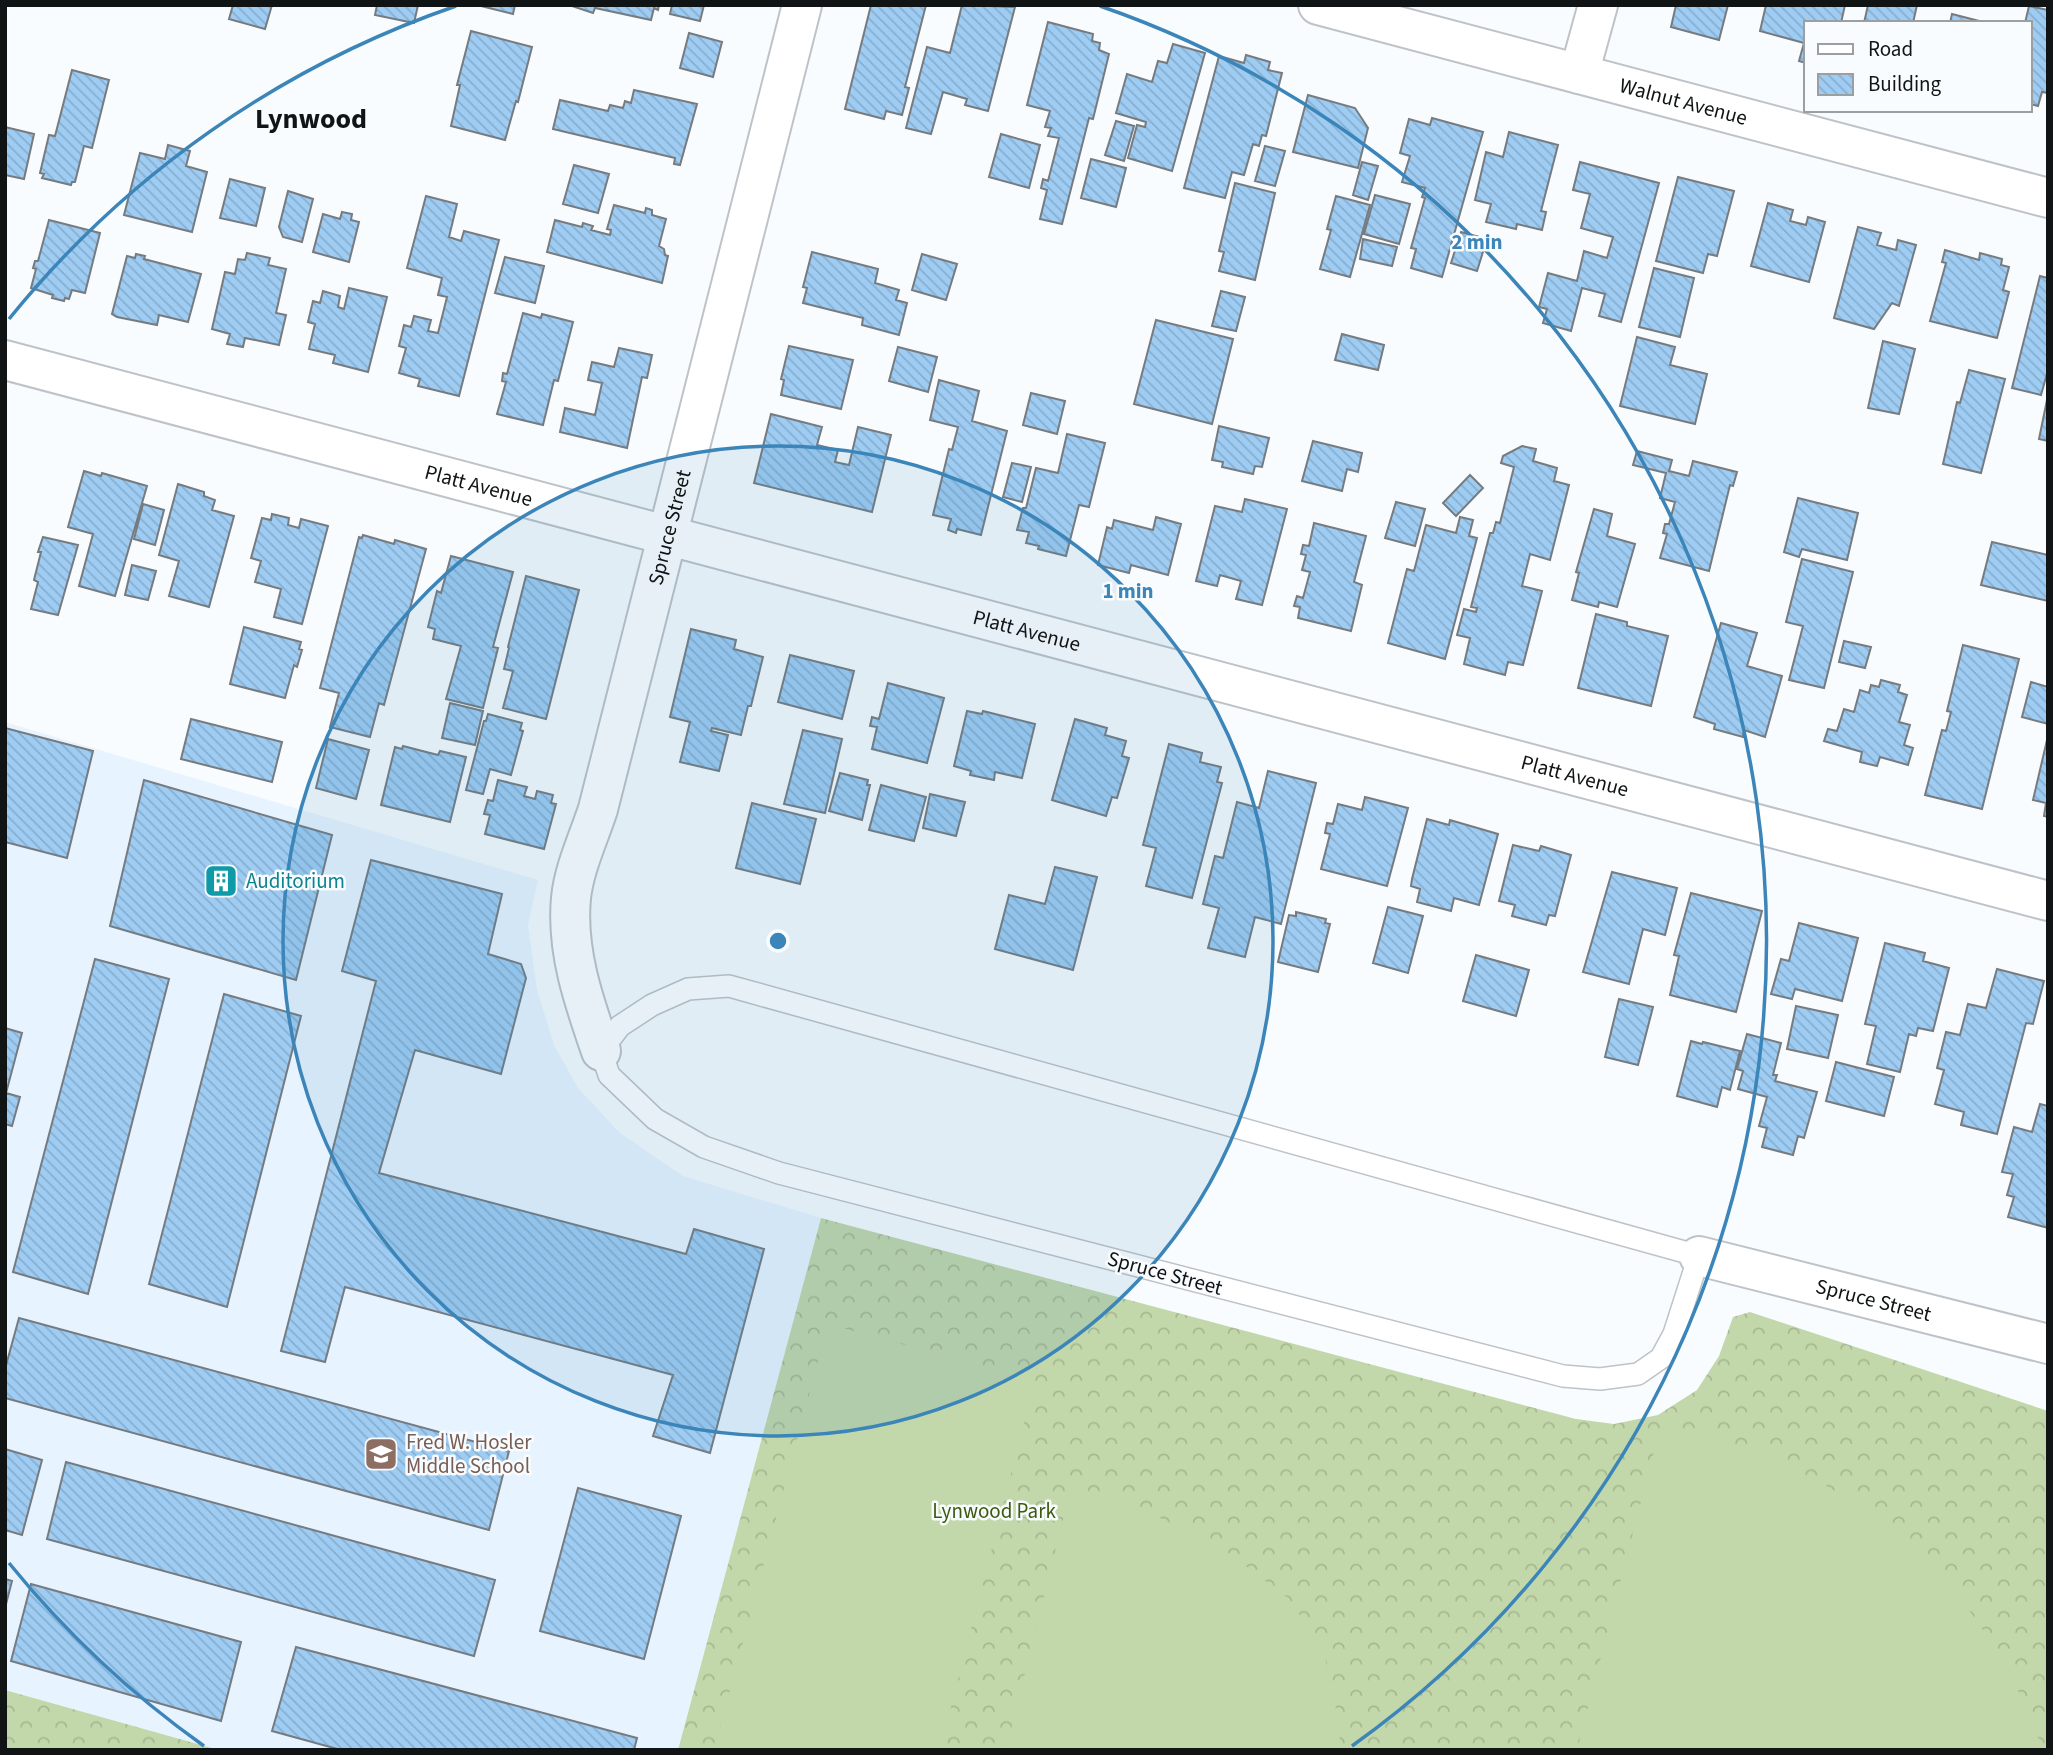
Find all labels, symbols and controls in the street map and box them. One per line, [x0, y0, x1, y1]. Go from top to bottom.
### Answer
legend [1804, 21, 2032, 112]
text: Road [1868, 34, 1913, 64]
text: Building [1868, 69, 1942, 99]
street label: Walnut Avenue [1616, 70, 1751, 133]
district label: Lynwood [255, 99, 367, 139]
text: 2 min [1451, 227, 1503, 257]
street label: Platt Avenue [422, 457, 536, 514]
street label: Spruce Street [640, 466, 699, 588]
text: 1 min [1102, 576, 1154, 606]
street label: Platt Avenue [970, 602, 1084, 659]
street label: Platt Avenue [1518, 747, 1632, 804]
building icon: Auditorium [202, 862, 240, 900]
place label: Auditorium [246, 866, 345, 896]
centre of rings [766, 929, 790, 953]
street label: Spruce Street [1104, 1243, 1226, 1303]
street label: Spruce Street [1813, 1271, 1934, 1329]
place label: Fred W. Hosler Middle School [406, 1427, 532, 1481]
school or university icon: Fred W. Hosler Middle School [362, 1435, 400, 1473]
park label: Lynwood Park [932, 1496, 1056, 1526]

